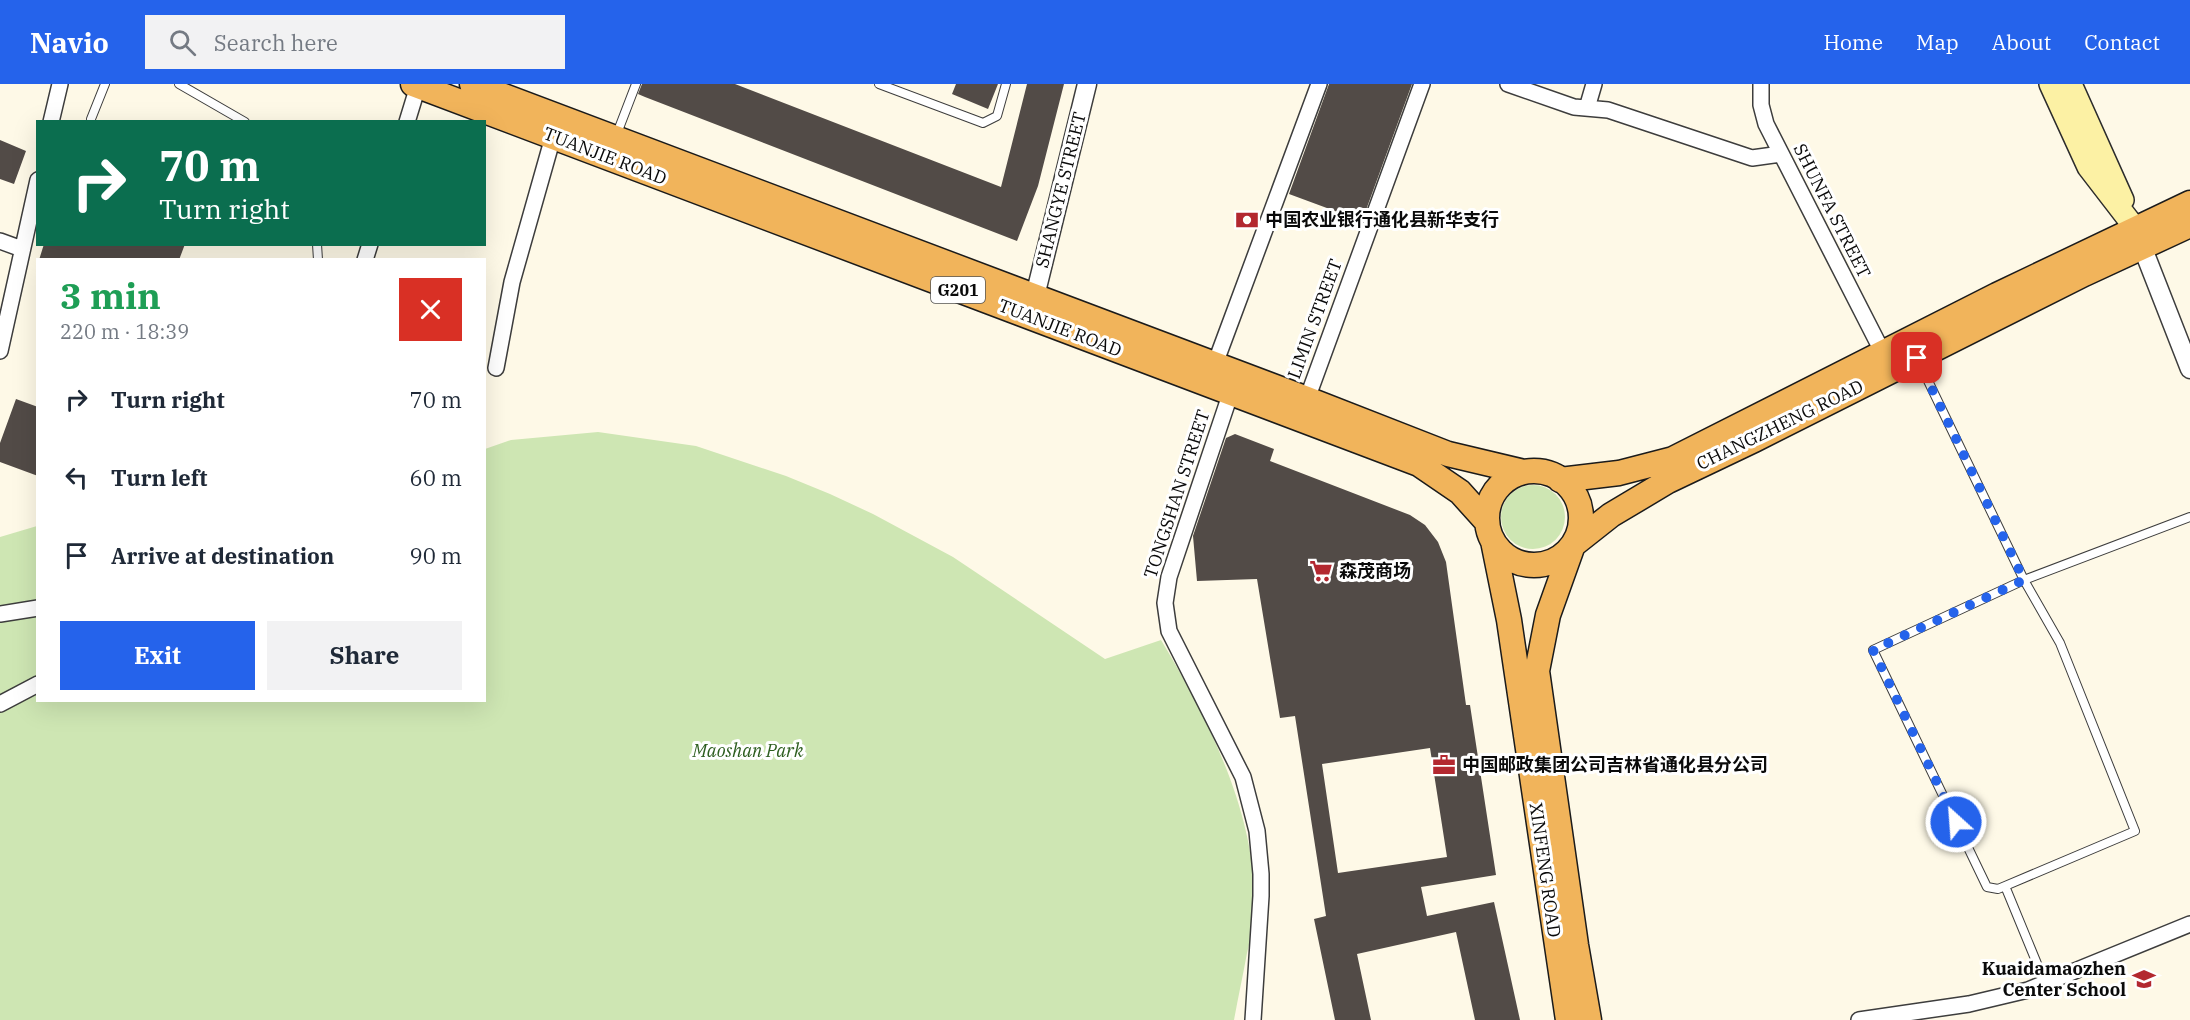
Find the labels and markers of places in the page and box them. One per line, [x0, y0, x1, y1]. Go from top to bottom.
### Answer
bank icon: 中国农业银行通化县新华支行 [1234, 207, 1260, 233]
place label: 中国农业银行通化县新华支行 [1265, 208, 1499, 231]
pin [1891, 332, 1942, 383]
supermarket icon: 森茂商场 [1308, 558, 1334, 584]
place label: 森茂商场 [1339, 559, 1411, 582]
office icon: 中国邮政集团公司吉林省通化县分公司 [1431, 752, 1457, 778]
place label: 中国邮政集团公司吉林省通化县分公司 [1462, 753, 1768, 776]
place label: Kuaidamaozhen Center School [1982, 957, 2126, 1001]
school or university icon: Kuaidamaozhen Center School [2131, 966, 2157, 992]

